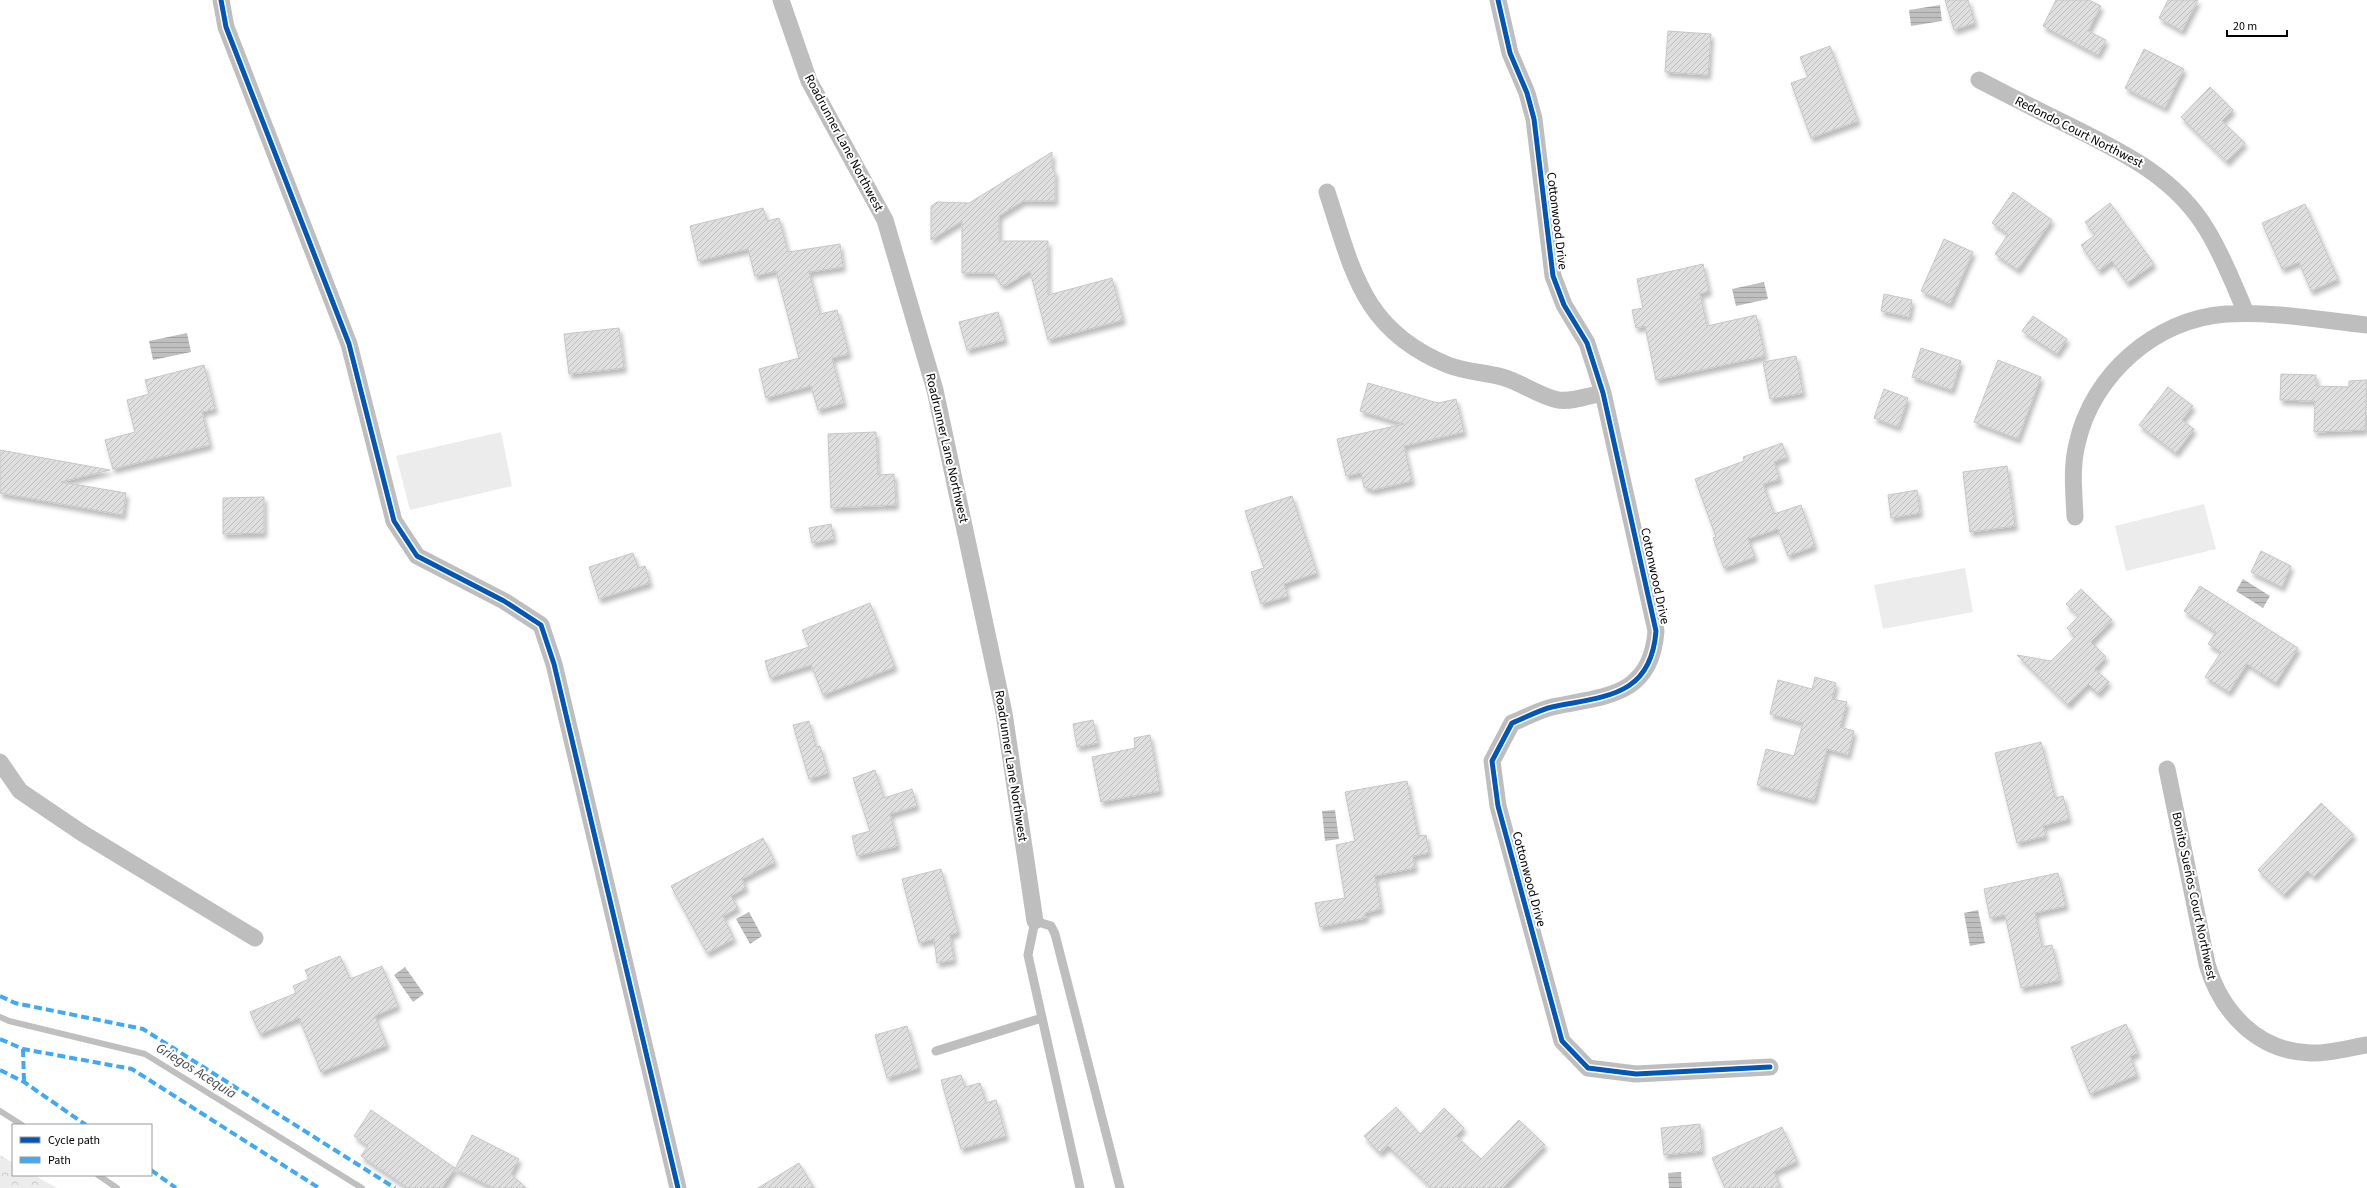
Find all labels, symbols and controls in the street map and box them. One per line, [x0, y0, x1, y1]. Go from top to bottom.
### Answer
scale bar [2227, 12, 2287, 38]
text: 20 m [2233, 18, 2257, 35]
street label: Roadrunner Lane Northwest [800, 71, 888, 215]
street label: Redondo Court Northwest [2012, 92, 2147, 172]
street label: Cottonwood Drive [1542, 171, 1572, 271]
street label: Roadrunner Lane Northwest [921, 371, 973, 525]
street label: Cottonwood Drive [1636, 526, 1674, 626]
street label: Roadrunner Lane Northwest [990, 689, 1032, 844]
street label: Bonito Sueños Court Northwest [2167, 810, 2221, 982]
street label: Cottonwood Drive [1508, 829, 1550, 929]
water label: Griegos Acequia [152, 1038, 241, 1104]
legend [12, 1124, 152, 1176]
text: Cycle path [48, 1132, 100, 1149]
text: Path [48, 1152, 71, 1169]

